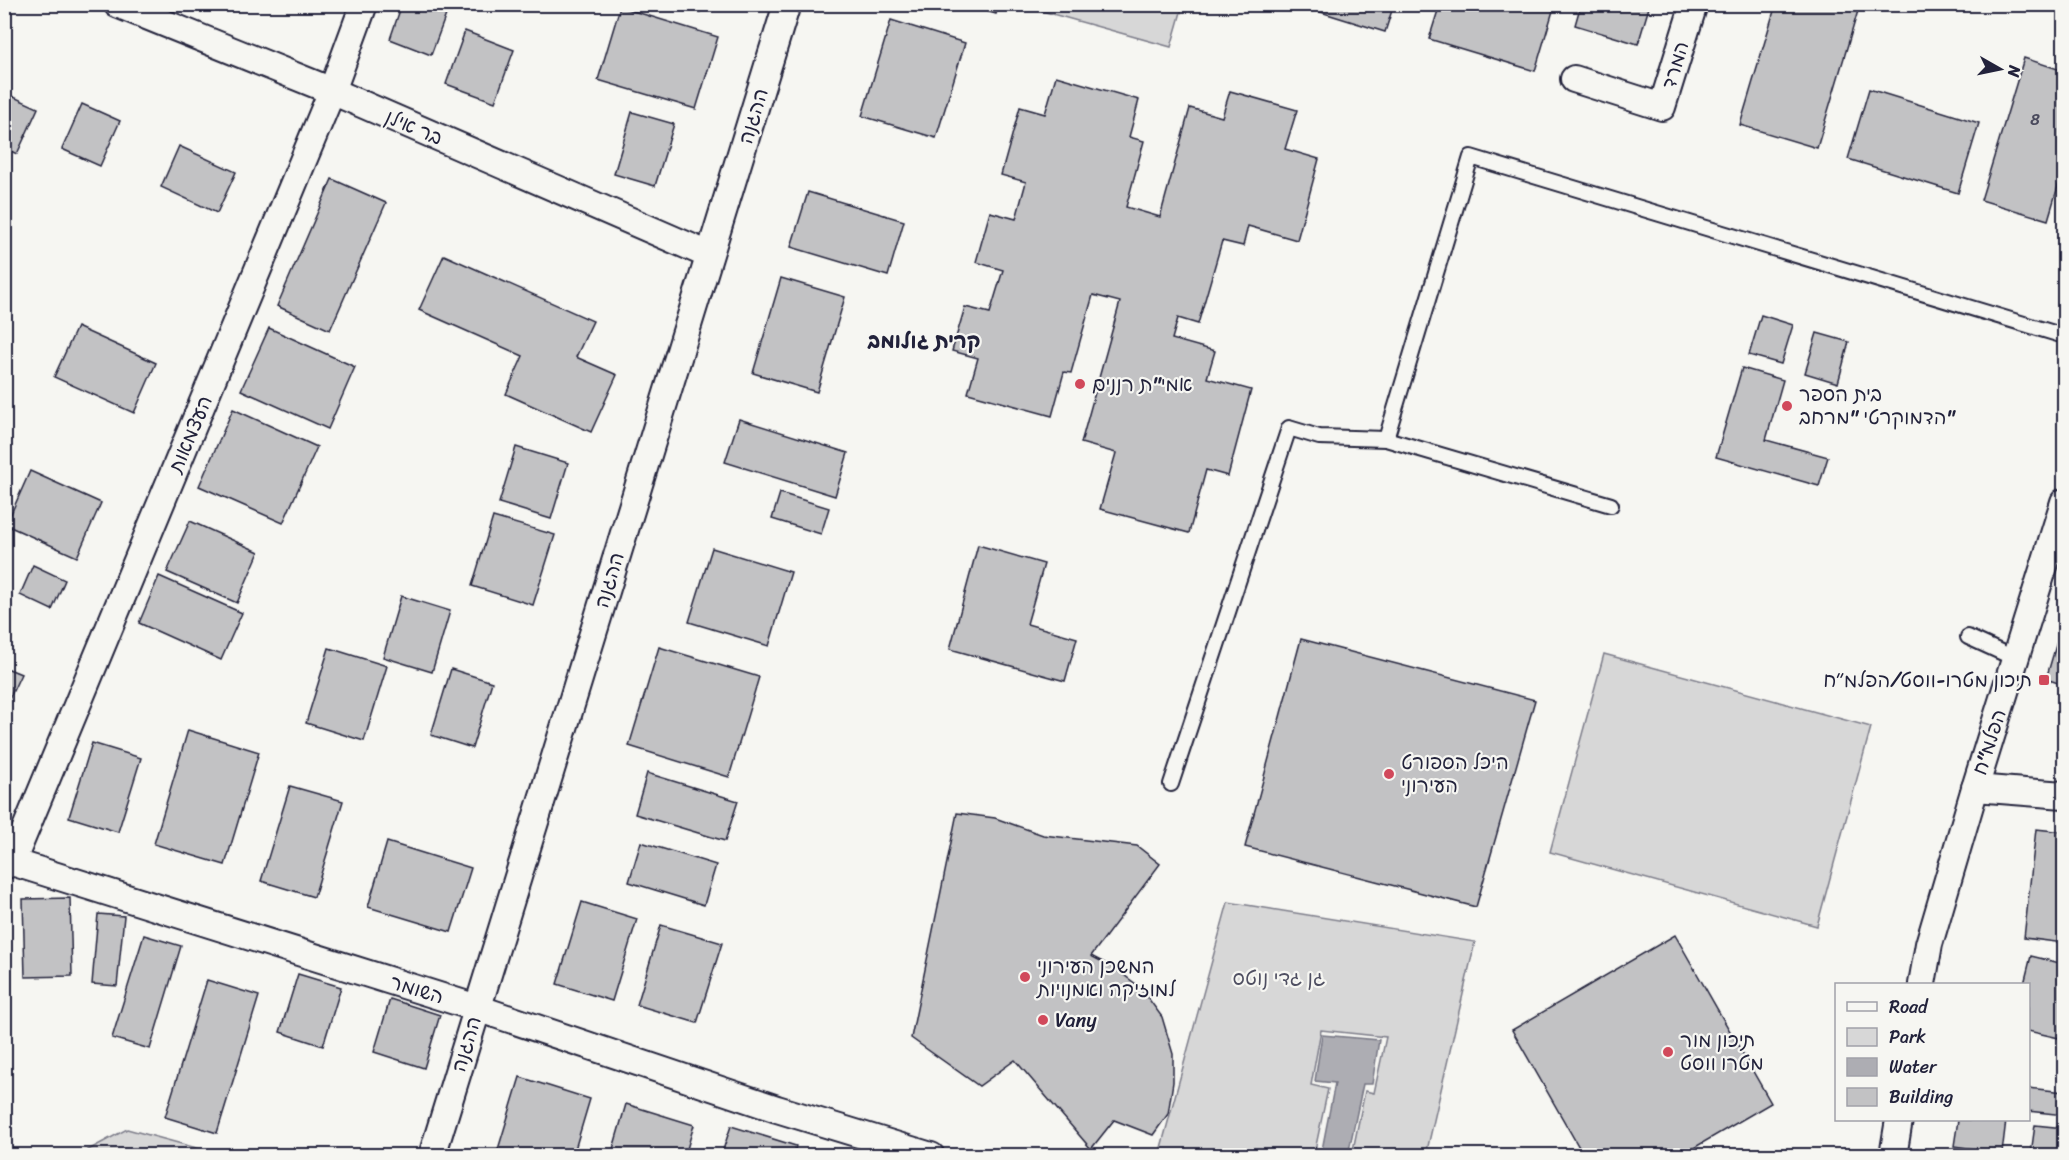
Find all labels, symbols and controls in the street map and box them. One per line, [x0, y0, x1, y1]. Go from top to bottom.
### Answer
street label: המרד [1652, 37, 1699, 94]
north arrow [1970, 39, 2030, 99]
text: N [1999, 63, 2030, 80]
street label: ההגנה [728, 84, 779, 149]
street label: בר אילן [379, 100, 448, 155]
house number: 8 [2030, 105, 2040, 134]
district label: קרית גולומב [866, 322, 981, 360]
place label: אמי"ת רננים [1092, 367, 1192, 402]
marker: אמי"ת רננים [1073, 377, 1087, 391]
place label: בית הספר הדמוקרטי "מרחב" [1799, 377, 1956, 435]
street label: העצמאות [158, 390, 222, 479]
marker: בית הספר הדמוקרטי "מרחב" [1780, 399, 1794, 413]
street label: ההגנה [584, 548, 635, 613]
place label: תיכון מטרו-ווסט/הפלמ״ח [1823, 663, 2032, 698]
marker: תיכון מטרו-ווסט/הפלמ״ח [2037, 673, 2051, 687]
street label: הפלמ"ח [1962, 705, 2017, 780]
place label: היכל הספורט העירוני [1401, 745, 1509, 803]
marker: היכל הספורט העירוני [1382, 767, 1396, 781]
place label: המשכן העירוני למוזיקה ואמנויות [1036, 949, 1176, 1007]
park label: גן גדי נוטס [1233, 961, 1325, 996]
street label: השומר [386, 965, 448, 1014]
marker: המשכן העירוני למוזיקה ואמנויות [1018, 970, 1032, 984]
legend [1835, 983, 2030, 1121]
text: Road [1889, 991, 1929, 1023]
place label: Vany [1055, 1003, 1097, 1038]
street label: ההגנה [441, 1012, 492, 1077]
marker: Vany [1036, 1013, 1050, 1027]
text: Park [1889, 1021, 1926, 1053]
place label: תיכון מור מטרו ווסט [1680, 1023, 1764, 1081]
marker: תיכון מור מטרו ווסט [1661, 1045, 1675, 1059]
text: Water [1889, 1051, 1938, 1083]
text: Building [1889, 1081, 1953, 1113]

